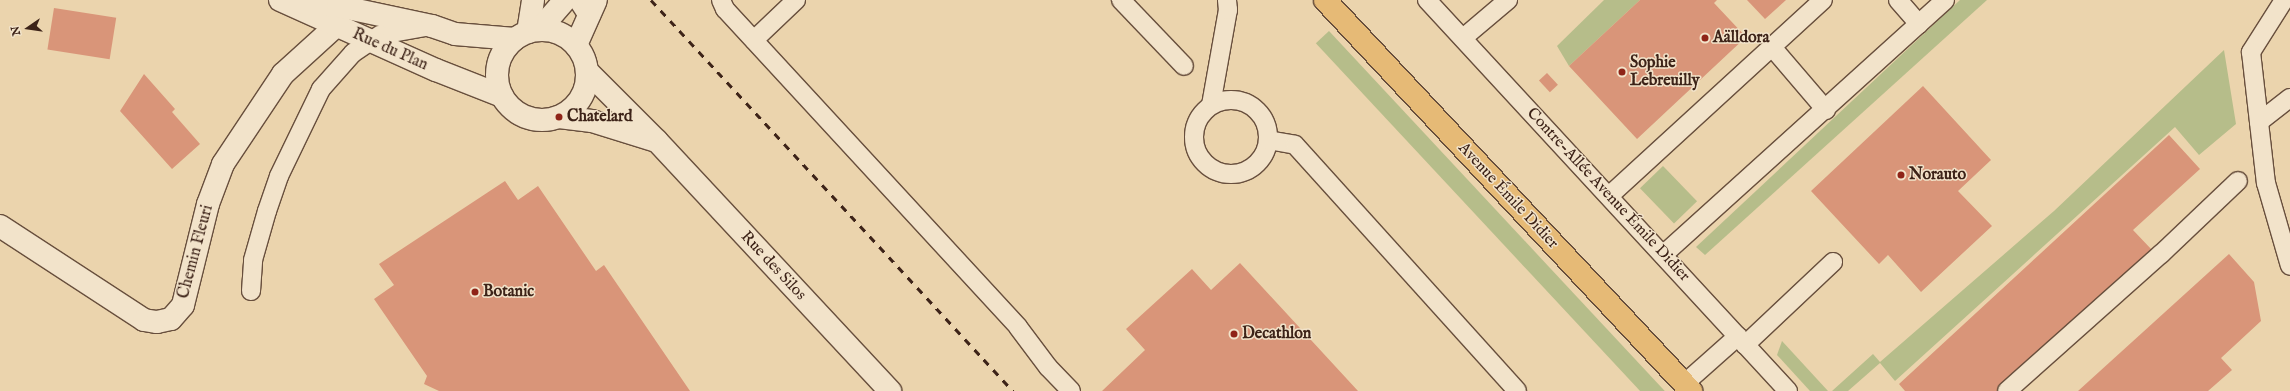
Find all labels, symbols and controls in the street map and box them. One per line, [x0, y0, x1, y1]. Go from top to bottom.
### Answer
north arrow [8, 8, 48, 48]
text: N [8, 24, 24, 37]
street label: Rue du Plan [349, 25, 431, 75]
place label: Aälldora [1713, 28, 1769, 48]
marker: Aälldora [1700, 33, 1710, 43]
place label: Sophie Lebreuilly [1630, 53, 1700, 91]
marker: Sophie Lebreuilly [1617, 67, 1627, 77]
street label: Contre-Allée Avenue Émile Didier [1522, 104, 1694, 286]
place label: Chatelard [567, 107, 632, 127]
marker: Chatelard [554, 112, 564, 122]
street label: Avenue Émile Didier [1454, 139, 1562, 253]
place label: Norauto [1909, 165, 1966, 185]
marker: Norauto [1896, 170, 1906, 180]
street label: Chemin Fleuri [174, 203, 218, 301]
street label: Rue des Silos [736, 228, 810, 304]
place label: Botanic [483, 282, 534, 302]
marker: Botanic [470, 287, 480, 297]
place label: Decathlon [1242, 324, 1311, 344]
marker: Decathlon [1229, 329, 1239, 339]

